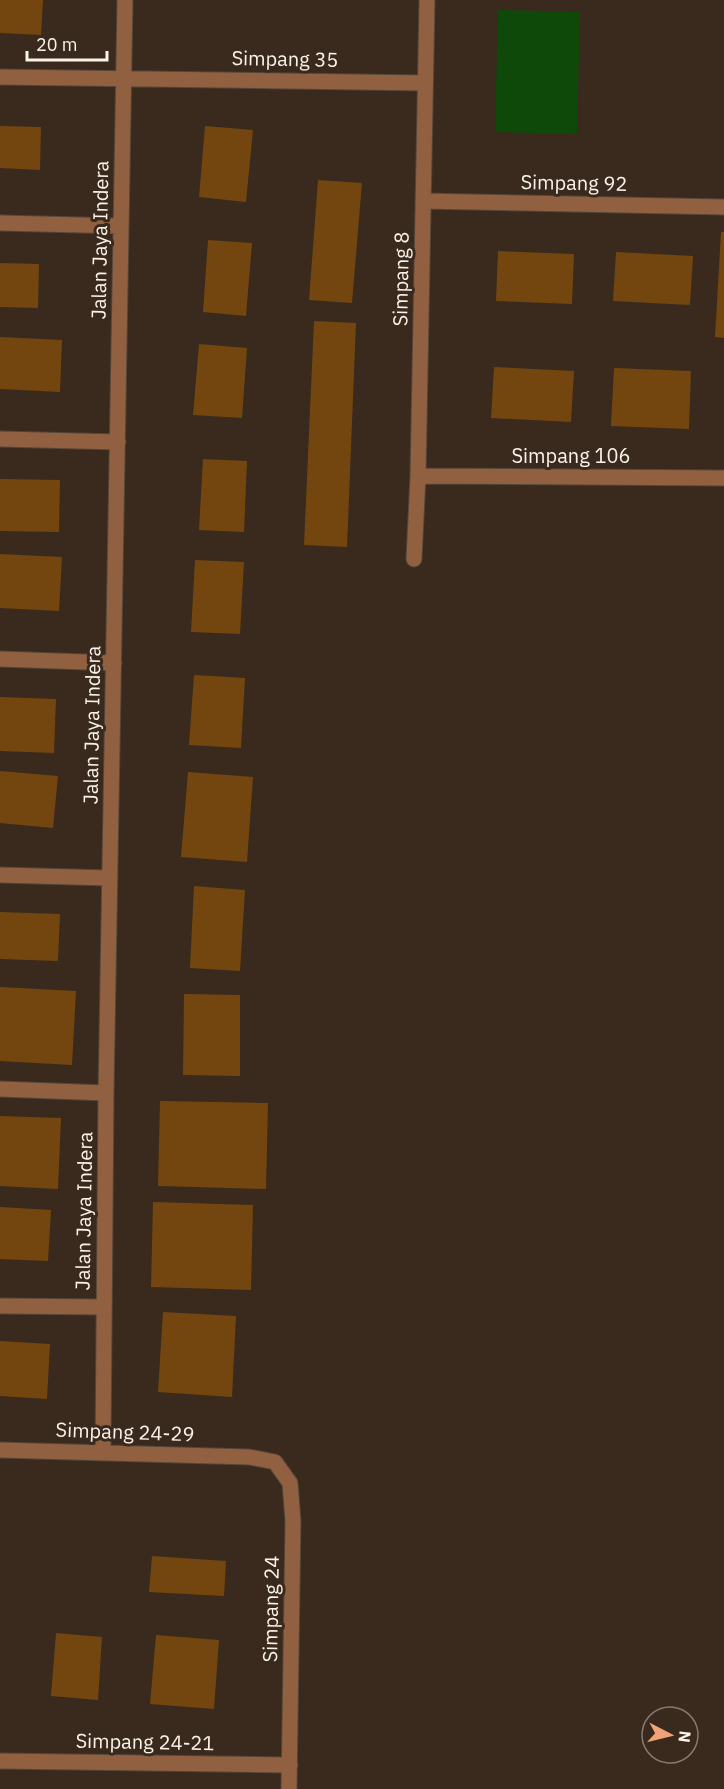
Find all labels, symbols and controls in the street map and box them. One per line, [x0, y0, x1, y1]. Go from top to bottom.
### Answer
scale bar [27, 24, 106, 62]
text: 20 m [36, 33, 78, 56]
street label: Simpang 35 [231, 44, 339, 73]
street label: Jalan Jaya Indera [85, 160, 114, 320]
street label: Simpang 92 [520, 168, 628, 197]
street label: Simpang 8 [386, 231, 415, 327]
street label: Simpang 106 [512, 442, 631, 469]
street label: Jalan Jaya Indera [77, 645, 106, 805]
street label: Jalan Jaya Indera [69, 1131, 98, 1291]
street label: Simpang 24-29 [55, 1416, 195, 1447]
street label: Simpang 24 [256, 1555, 285, 1663]
north arrow [640, 1705, 700, 1765]
street label: Simpang 24-21 [75, 1727, 215, 1756]
text: N [674, 1730, 696, 1744]

